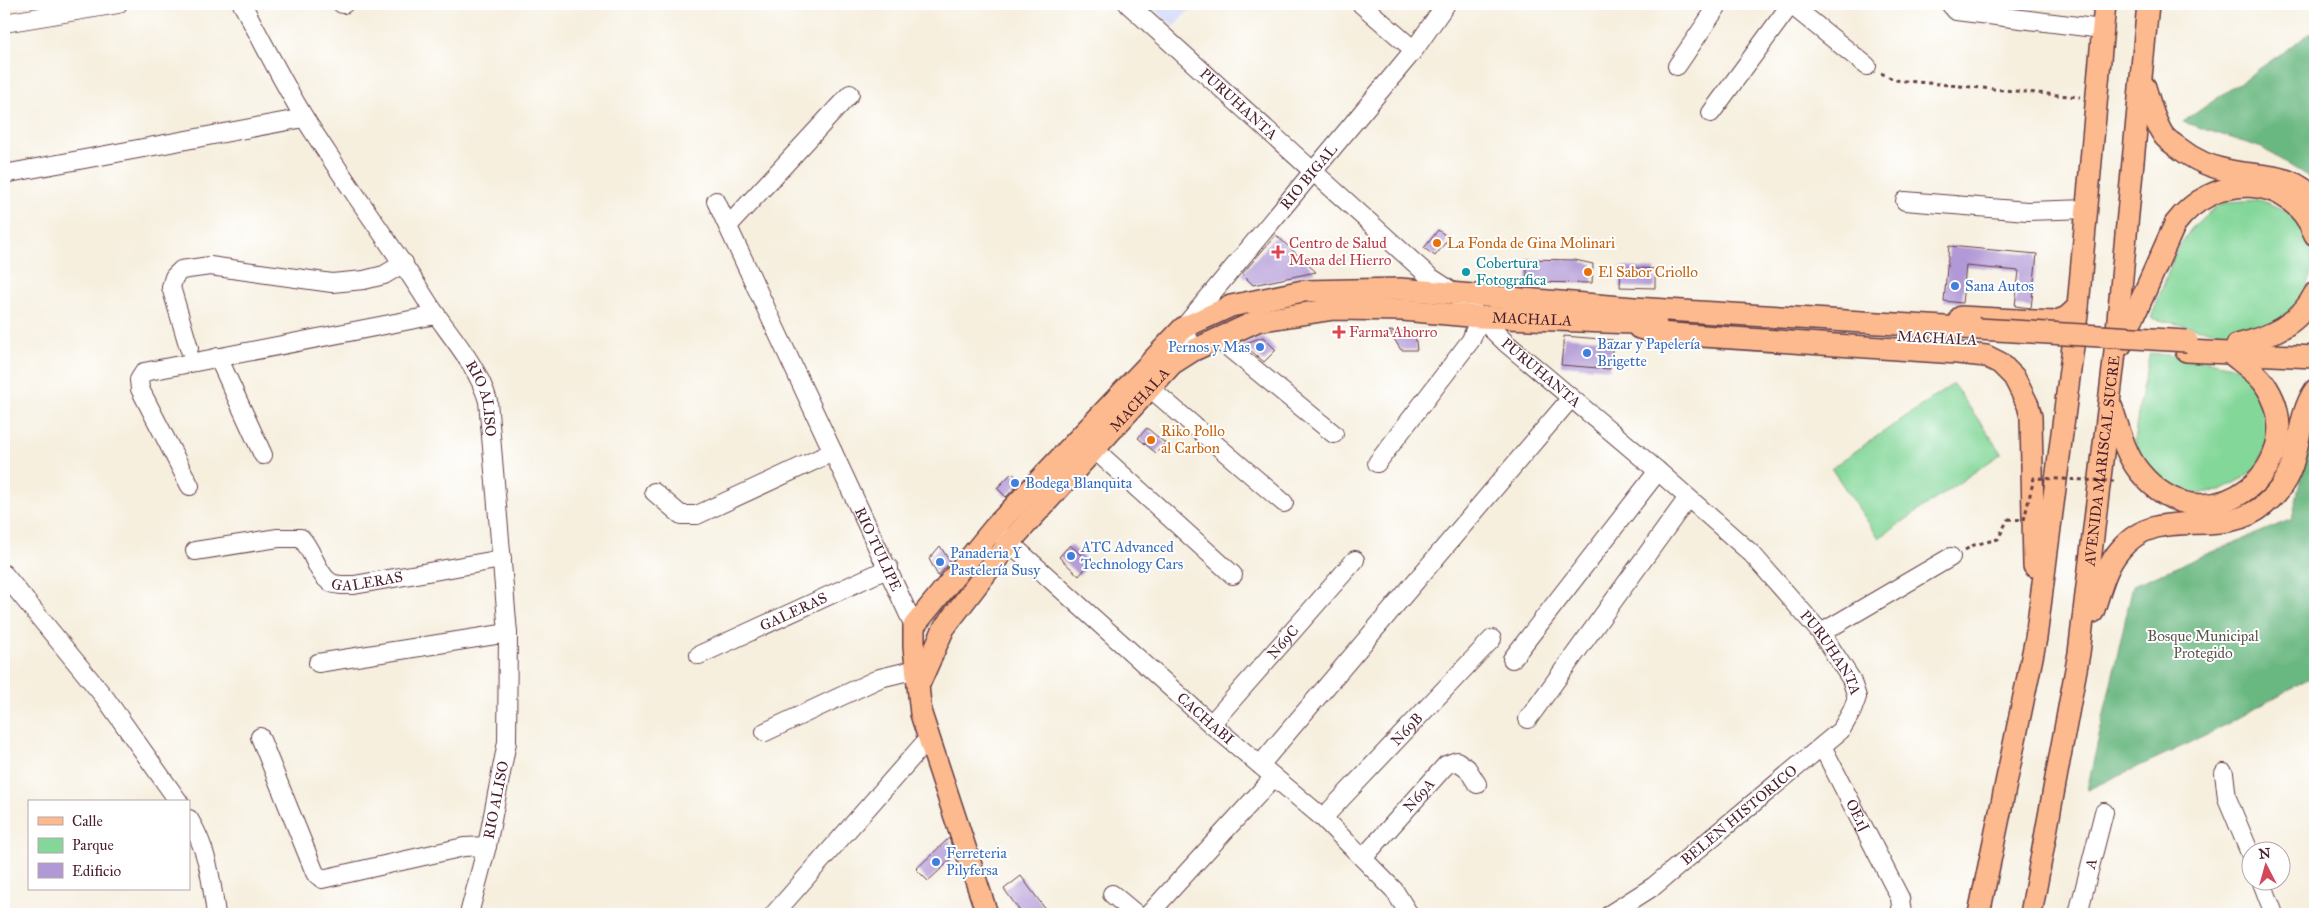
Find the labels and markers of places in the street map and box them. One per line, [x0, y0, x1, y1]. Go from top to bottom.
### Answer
place label: Centro de Salud Mena del Hierro [1289, 234, 1392, 269]
place label: La Fonda de Gina Molinari [1447, 234, 1615, 252]
marker: La Fonda de Gina Molinari [1431, 237, 1443, 249]
marker: Centro de Salud Mena del Hierro [1271, 245, 1285, 259]
place label: Cobertura Fotografica [1476, 254, 1547, 289]
place label: El Sabor Criollo [1598, 263, 1698, 281]
marker: Cobertura Fotografica [1460, 266, 1472, 278]
marker: El Sabor Criollo [1582, 266, 1594, 278]
place label: Sana Autos [1965, 277, 2034, 295]
marker: Sana Autos [1949, 280, 1961, 292]
place label: Farma Ahorro [1349, 323, 1438, 341]
marker: Farma Ahorro [1333, 326, 1345, 338]
place label: Bazar y Papelería Brigette [1597, 335, 1701, 370]
place label: Pernos y Mas [1168, 338, 1250, 356]
marker: Pernos y Mas [1254, 341, 1266, 353]
marker: Bazar y Papelería Brigette [1581, 347, 1593, 359]
place label: Riko Pollo al Carbon [1161, 422, 1225, 457]
marker: Riko Pollo al Carbon [1145, 434, 1157, 446]
place label: Bodega Blanquita [1025, 474, 1133, 493]
marker: Bodega Blanquita [1009, 477, 1021, 489]
place label: ATC Advanced Technology Cars [1080, 538, 1183, 573]
place label: Panaderia Y Pastelería Susy [950, 544, 1041, 579]
marker: ATC Advanced Technology Cars [1065, 550, 1077, 562]
marker: Panaderia Y Pastelería Susy [934, 556, 946, 568]
place label: Ferreteria Pilyfersa [946, 844, 1007, 879]
marker: Ferreteria Pilyfersa [930, 856, 942, 868]

